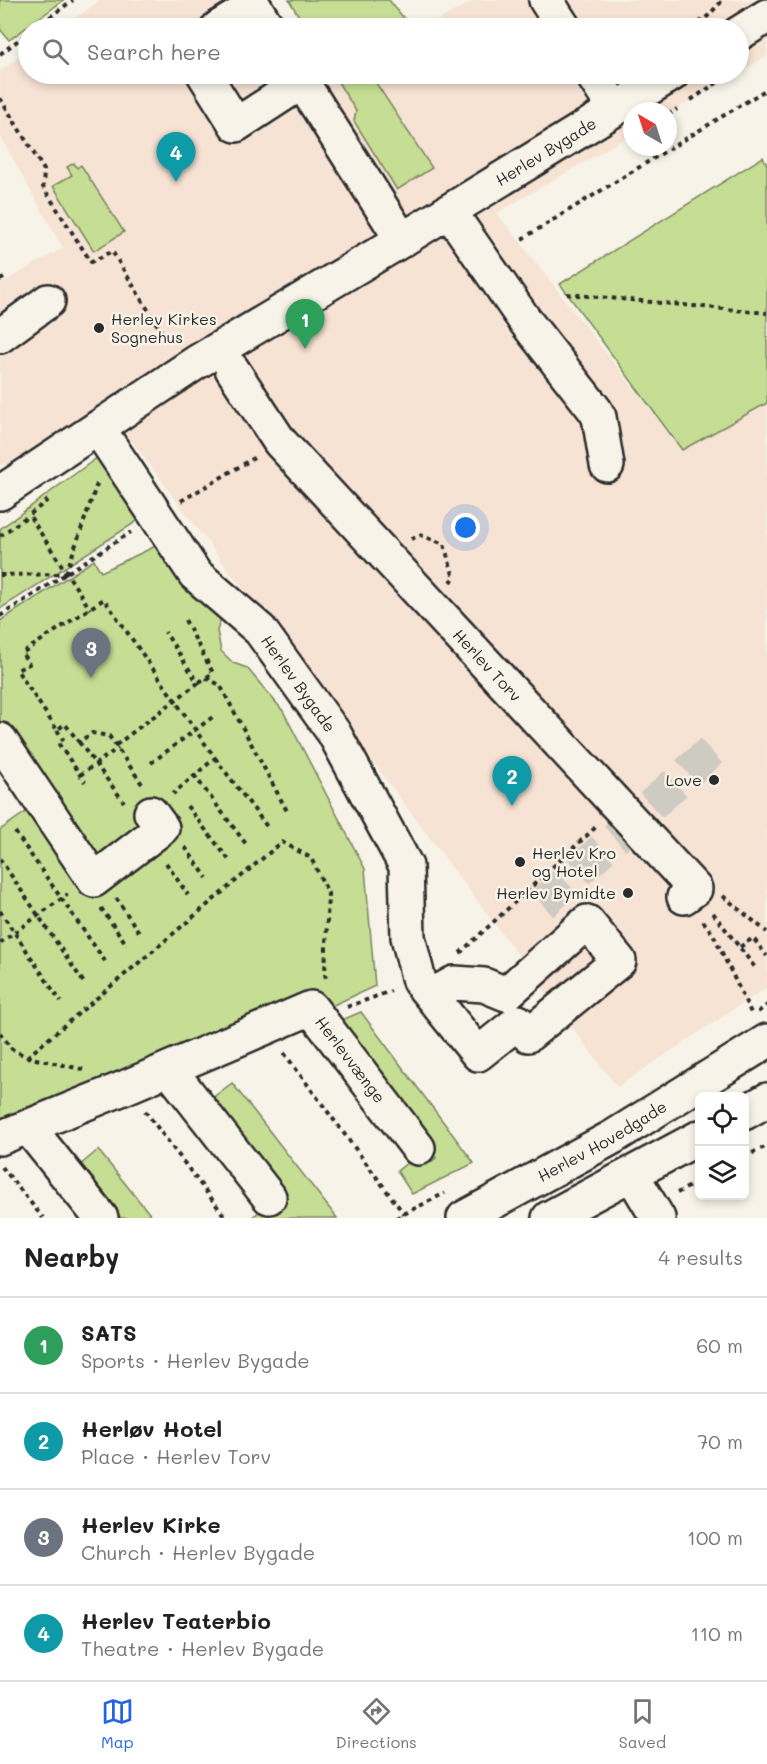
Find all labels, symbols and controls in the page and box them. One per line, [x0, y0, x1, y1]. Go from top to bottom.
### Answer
search box [18, 18, 749, 84]
icon: search [39, 35, 72, 68]
text: Search here [87, 37, 221, 66]
north arrow [623, 102, 677, 156]
street label: Herlev Bygade [491, 112, 600, 190]
pin: 4 [156, 132, 195, 182]
pin: 1 [286, 300, 324, 349]
place label: Herlev Kirkes Sognehus [111, 308, 217, 347]
marker: Herlev Kirkes Sognehus [92, 321, 106, 335]
your location [451, 513, 480, 542]
street label: Herlev Torv [449, 624, 527, 706]
pin: 3 [72, 628, 110, 678]
street label: Herlev Bygade [257, 631, 341, 736]
pin: 2 [492, 756, 532, 806]
place label: Love [666, 769, 702, 790]
marker: Love [707, 773, 721, 787]
place label: Herlev Kro og Hotel [532, 842, 616, 881]
marker: Herlev Kro og Hotel [513, 855, 527, 869]
place label: Herlev Bymidte [496, 882, 616, 903]
marker: Herlev Bymidte [621, 886, 635, 900]
street label: Herlevvænge [311, 1012, 391, 1107]
map controls [695, 1092, 749, 1200]
button: locate [695, 1092, 749, 1146]
street label: Herlev Hovedgade [534, 1095, 670, 1186]
button: layers [695, 1146, 749, 1200]
text: Nearby [24, 1240, 119, 1274]
text: 4 results [658, 1244, 743, 1270]
text: SATS [81, 1318, 137, 1347]
text: 1 [39, 1332, 48, 1358]
text: 60 m [696, 1332, 743, 1358]
text: Sports · Herlev Bygade [81, 1347, 310, 1373]
text: Herløv Hotel [81, 1414, 222, 1443]
text: 2 [38, 1428, 49, 1454]
text: 70 m [697, 1428, 743, 1454]
text: Place · Herlev Torv [81, 1443, 271, 1469]
text: Herlev Kirke [81, 1510, 221, 1539]
text: 3 [38, 1524, 50, 1550]
text: 100 m [687, 1524, 743, 1550]
text: Church · Herlev Bygade [81, 1539, 315, 1565]
text: Herlev Teaterbio [81, 1606, 271, 1635]
text: 4 [37, 1620, 50, 1646]
text: 110 m [690, 1620, 743, 1646]
text: Theatre · Herlev Bygade [81, 1635, 324, 1661]
tab: Map [101, 1695, 134, 1752]
tab: Directions [336, 1695, 417, 1752]
tab: Saved [619, 1695, 666, 1752]

